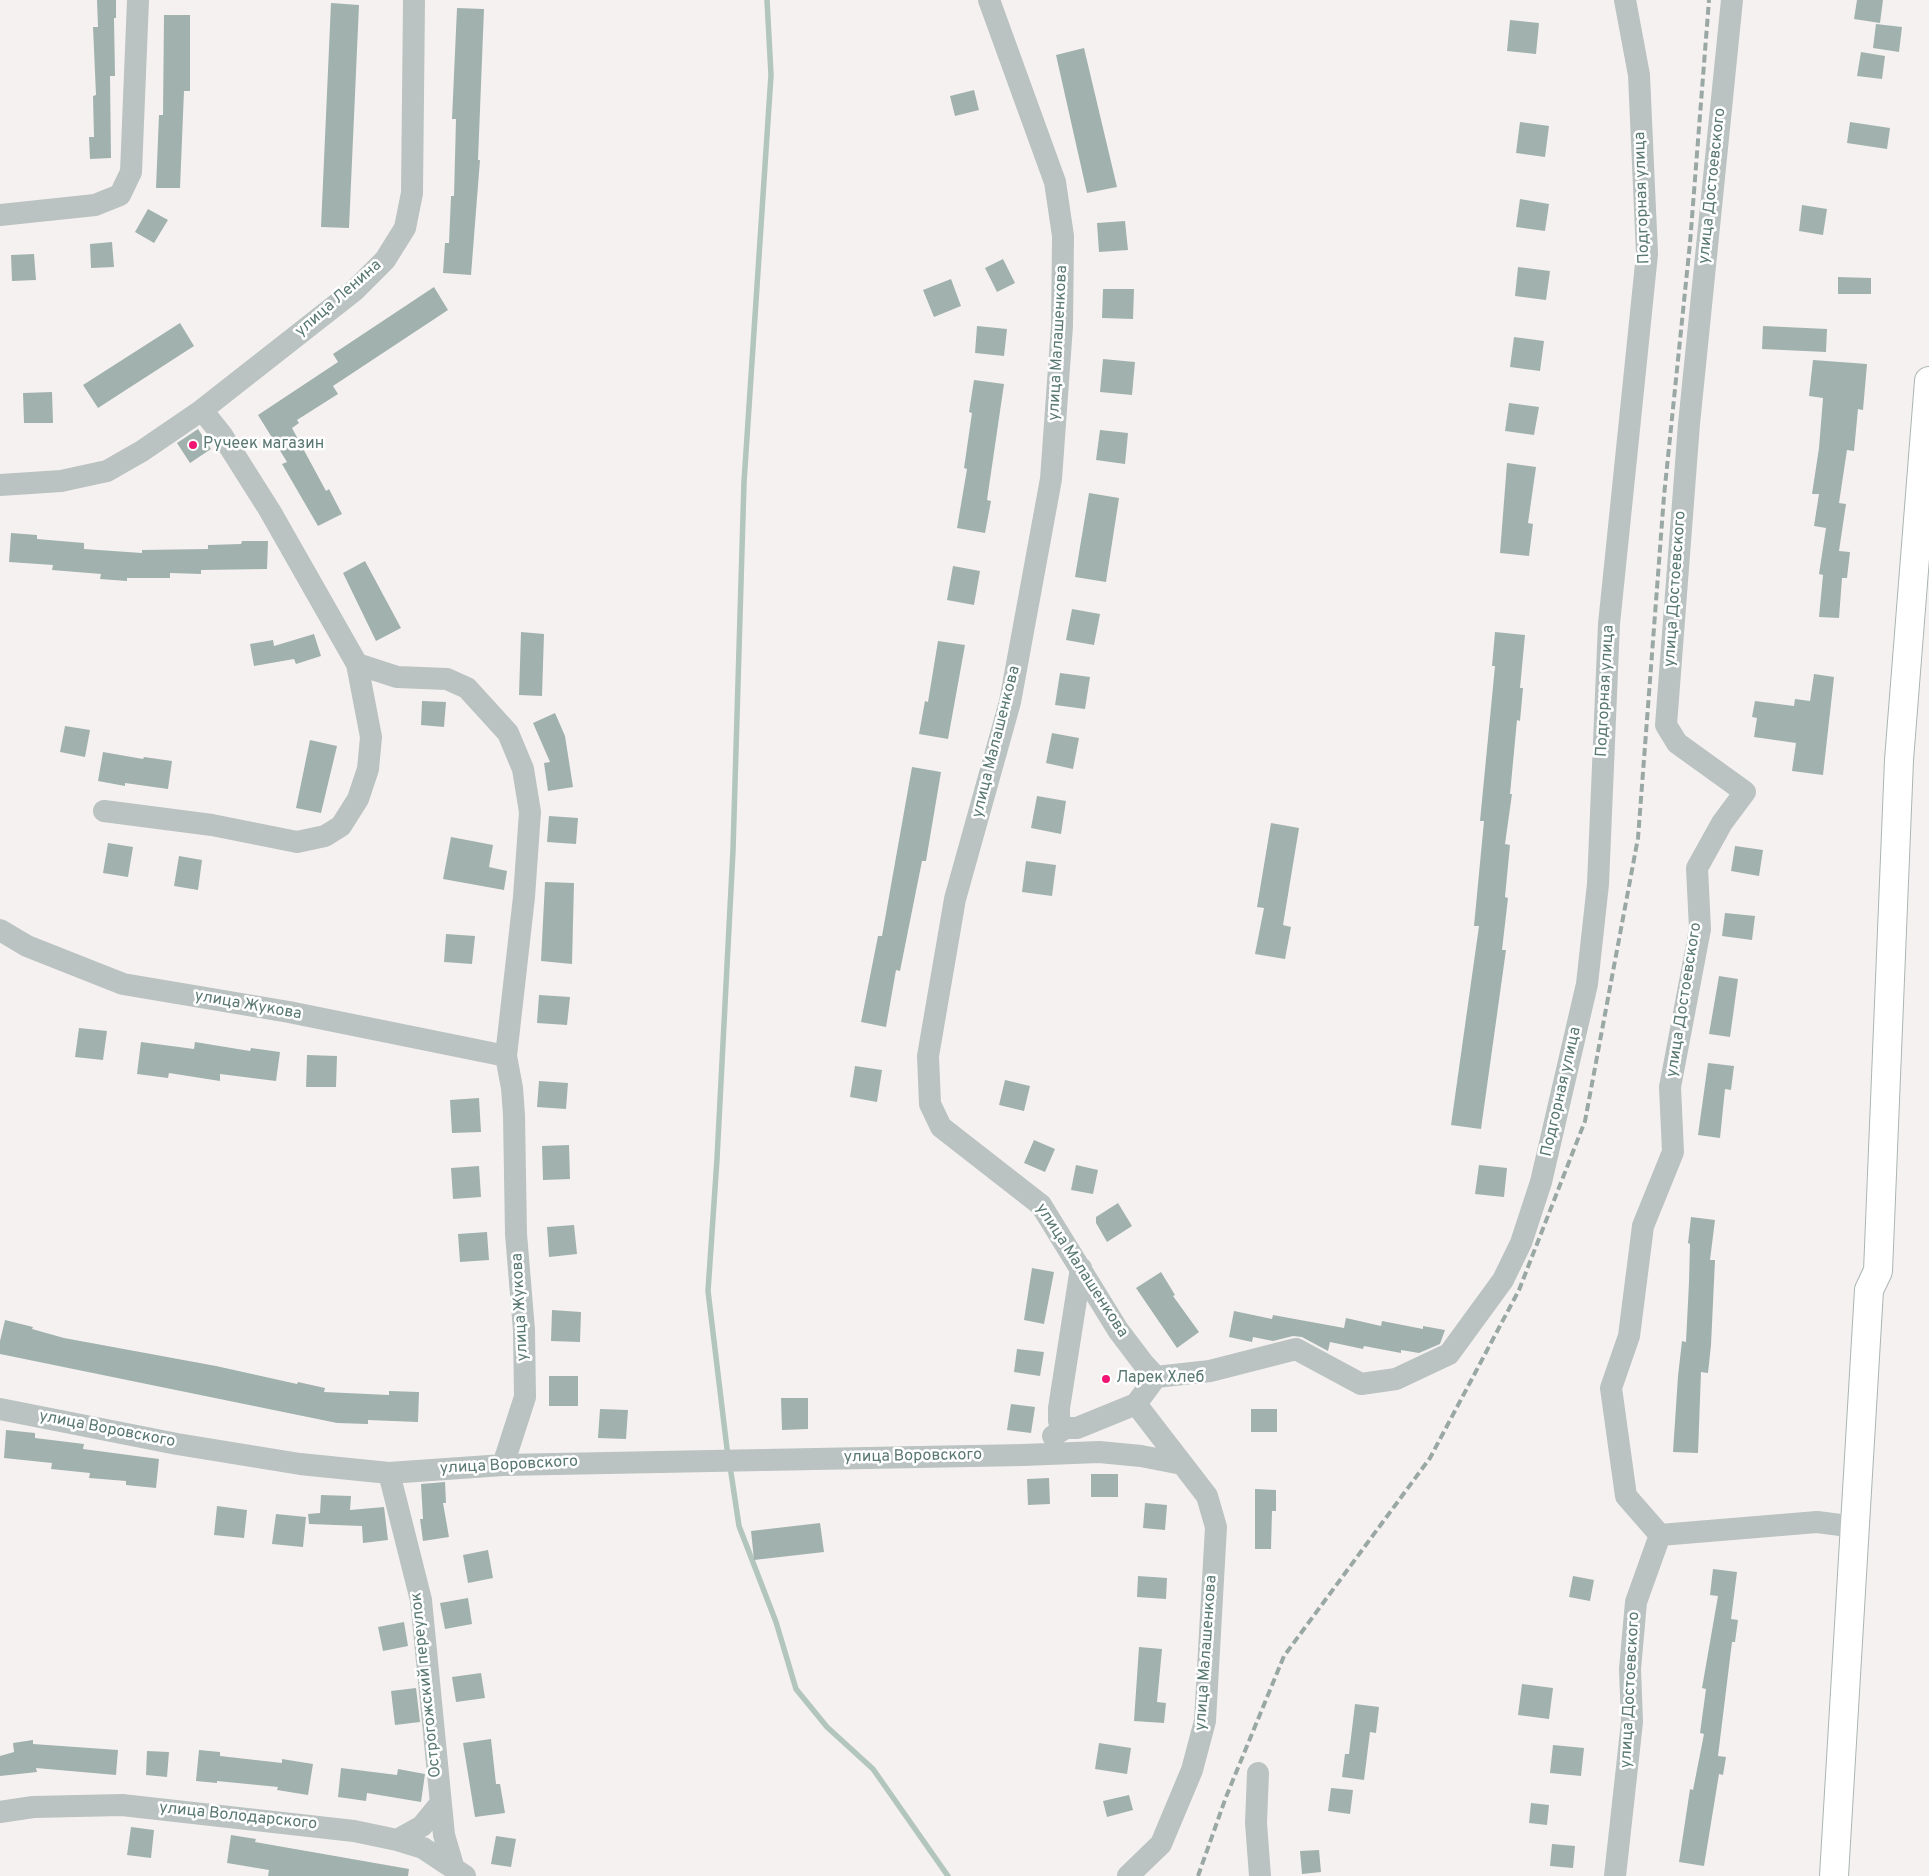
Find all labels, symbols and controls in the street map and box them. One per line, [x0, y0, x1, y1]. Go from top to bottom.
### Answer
street label: улица Достоевского [1695, 107, 1731, 265]
street label: Подгорная улица [1631, 131, 1655, 265]
street label: улица Ленина [292, 256, 386, 342]
street label: улица Малашенкова [1045, 265, 1073, 421]
place label: Ручеек магазин [203, 435, 324, 455]
marker: Ручеек магазин [187, 439, 199, 451]
street label: улица Достоевского [1661, 510, 1691, 668]
street label: Подгорная улица [1593, 624, 1619, 758]
street label: улица Малашенкова [969, 664, 1025, 820]
street label: улица Достоевского [1663, 921, 1707, 1079]
street label: улица Жукова [193, 987, 303, 1025]
street label: Подгорная улица [1538, 1025, 1586, 1159]
street label: улица Малашенкова [1030, 1200, 1132, 1342]
street label: улица Жукова [509, 1252, 533, 1362]
place label: Ларек Хлеб [1116, 1369, 1204, 1389]
marker: Ларек Хлеб [1100, 1373, 1112, 1385]
street label: улица Воровского [37, 1407, 177, 1453]
street label: улица Воровского [844, 1446, 982, 1468]
street label: улица Воровского [439, 1453, 579, 1479]
street label: улица Малашенкова [1192, 1575, 1222, 1731]
street label: Острогожский переулок [408, 1591, 446, 1779]
street label: улица Достоевского [1617, 1611, 1645, 1769]
street label: улица Володарского [158, 1799, 318, 1835]

